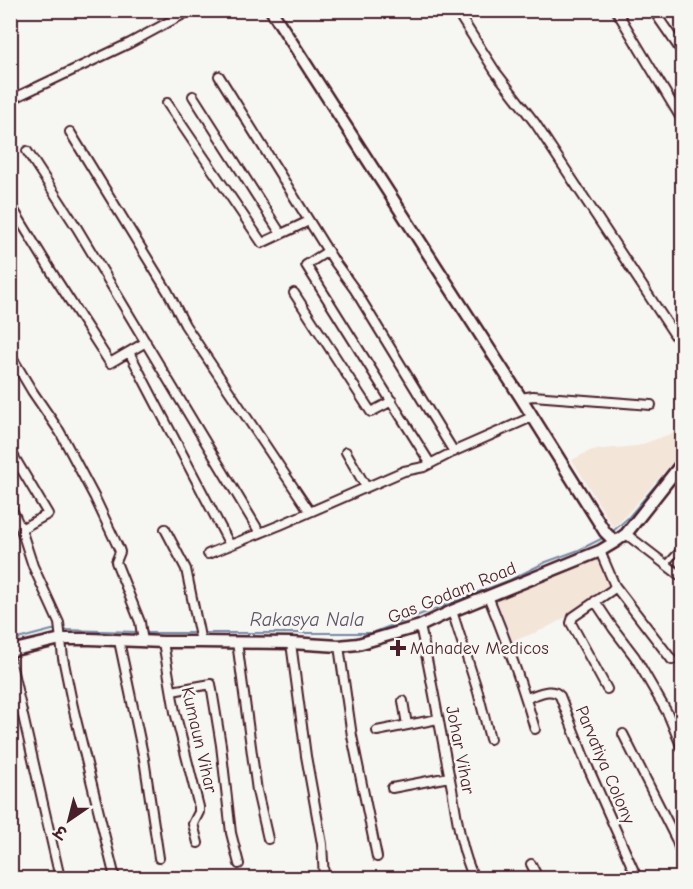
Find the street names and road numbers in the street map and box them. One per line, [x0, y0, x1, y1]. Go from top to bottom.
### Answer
street label: Gas Godam Road [385, 558, 519, 628]
street label: Kumaun Vihar [177, 685, 222, 796]
street label: Parvatiya Colony [571, 703, 640, 828]
street label: Johar Vihar [441, 704, 479, 797]

